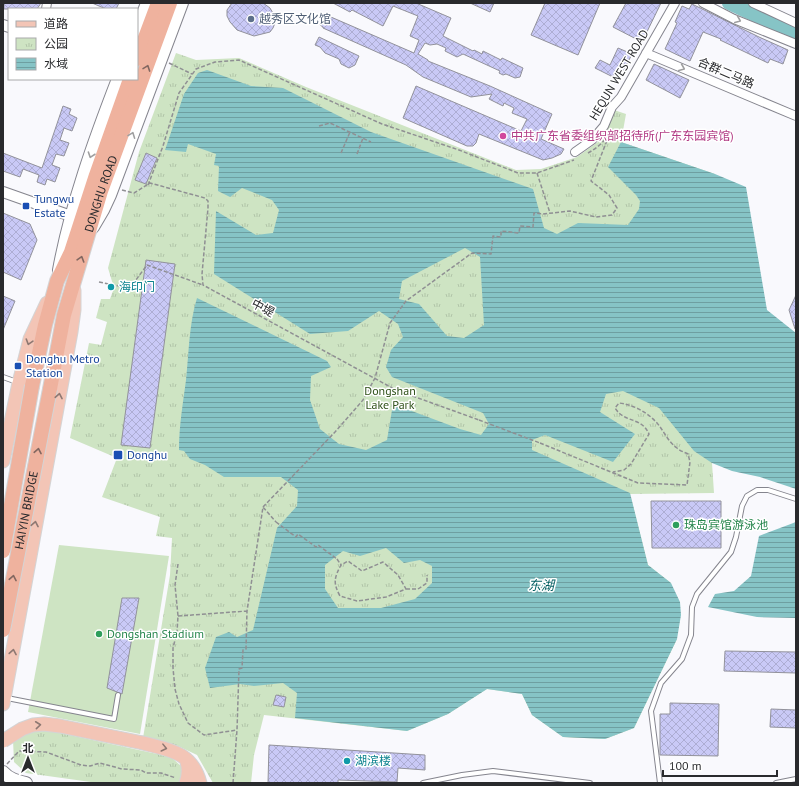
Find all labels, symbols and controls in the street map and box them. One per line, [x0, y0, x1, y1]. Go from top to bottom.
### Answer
legend [8, 8, 138, 80]
place label: 越秀区文化馆 [259, 11, 331, 26]
marker: 越秀区文化馆 [246, 14, 256, 24]
one-way arrow [733, 15, 741, 23]
text: 道路 [44, 16, 68, 31]
street label: HEQUN WEST ROAD [586, 27, 652, 123]
text: 公园 [44, 36, 68, 51]
street label: 合群二马路 [696, 54, 757, 91]
text: 水域 [44, 56, 68, 71]
one-way arrow [678, 63, 686, 71]
one-way arrow [142, 64, 150, 71]
place label: 中共广东省委组织部招待所(广东东园宾馆) [511, 128, 734, 143]
marker: 中共广东省委组织部招待所(广东东园宾馆) [498, 131, 508, 141]
one-way arrow [128, 132, 136, 139]
one-way arrow [87, 151, 95, 158]
street label: DONGHU ROAD [81, 153, 120, 234]
place label: Tungwu Estate [34, 191, 74, 220]
marker: Tungwu Estate [21, 201, 31, 211]
one-way arrow [76, 256, 85, 263]
place label: 海印门 [119, 279, 155, 294]
marker: 海印门 [106, 282, 116, 292]
street label: 中堤 [249, 295, 277, 320]
one-way arrow [25, 338, 34, 345]
place label: Donghu Metro Station [26, 351, 100, 380]
marker: Donghu Metro Station [13, 361, 23, 371]
park label: Dongshan Lake Park [364, 383, 416, 412]
one-way arrow [54, 393, 63, 399]
place label: Donghu [127, 447, 167, 462]
one-way arrow [33, 448, 41, 454]
marker: Donghu [112, 449, 124, 461]
street label: HAIYIN BRIDGE [11, 470, 41, 551]
place label: 珠岛宾馆游泳池 [684, 517, 768, 532]
one-way arrow [30, 520, 39, 527]
marker: 珠岛宾馆游泳池 [671, 520, 681, 530]
one-way arrow [8, 575, 16, 581]
water label: 东湖 [528, 577, 556, 594]
place label: Dongshan Stadium [107, 626, 204, 641]
marker: Dongshan Stadium [94, 629, 104, 639]
one-way arrow [8, 648, 16, 655]
one-way arrow [35, 721, 41, 730]
north arrow [8, 738, 48, 778]
text: 北 [23, 741, 34, 755]
one-way arrow [161, 744, 168, 752]
scale bar [663, 752, 777, 778]
place label: 湖滨楼 [355, 753, 391, 768]
marker: 湖滨楼 [342, 756, 352, 766]
text: 100 m [669, 758, 702, 773]

